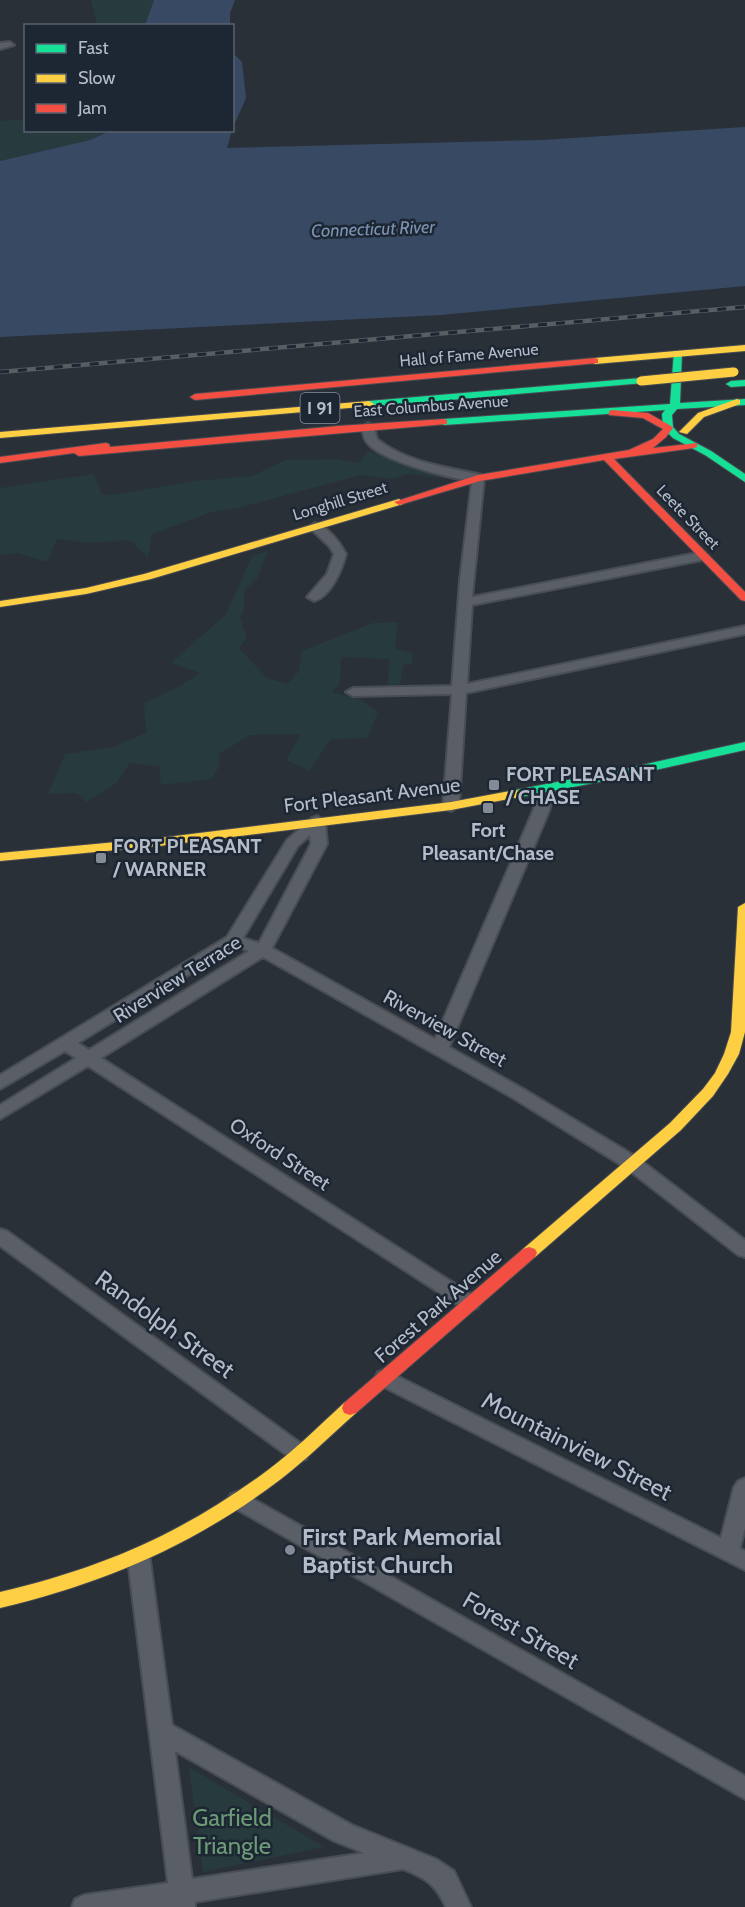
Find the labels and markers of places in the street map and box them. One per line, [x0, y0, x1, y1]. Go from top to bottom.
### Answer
place label: FORT PLEASANT / CHASE [505, 762, 655, 809]
marker: FORT PLEASANT / CHASE [487, 778, 501, 792]
marker: Fort Pleasant/Chase [481, 801, 495, 815]
place label: Fort Pleasant/Chase [422, 818, 554, 865]
place label: FORT PLEASANT / WARNER [112, 834, 262, 881]
marker: FORT PLEASANT / WARNER [94, 851, 108, 865]
place label: First Park Memorial Baptist Church [302, 1522, 501, 1579]
marker: First Park Memorial Baptist Church [283, 1543, 297, 1557]

